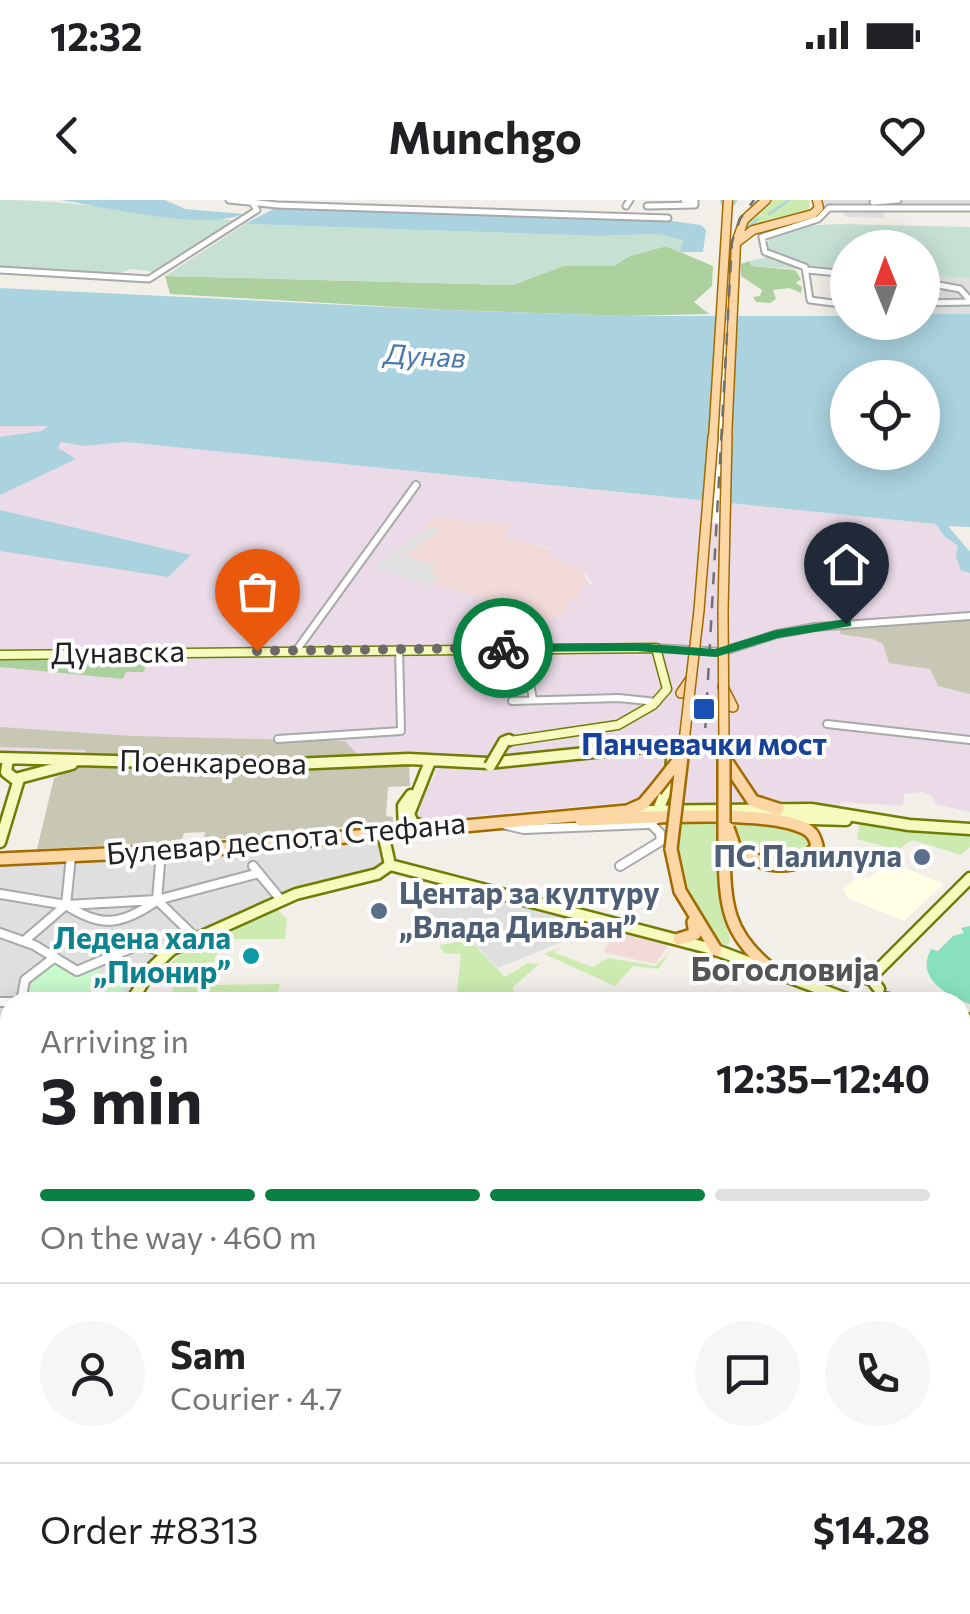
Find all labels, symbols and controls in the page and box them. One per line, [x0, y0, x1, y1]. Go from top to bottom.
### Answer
text: 12:32 [50, 12, 142, 59]
icon: back [40, 108, 95, 163]
text: Munchgo [388, 108, 582, 163]
icon: heart [875, 108, 930, 163]
north arrow [830, 230, 940, 340]
map controls [830, 230, 940, 470]
water label: Дунав [380, 336, 467, 374]
button: locate [830, 360, 940, 470]
pin [804, 522, 889, 625]
icon: home [819, 537, 874, 592]
pin [215, 549, 300, 652]
icon: bag [230, 564, 285, 619]
courier [453, 598, 553, 698]
icon: bike [476, 621, 531, 676]
street label: Дунавска [51, 631, 185, 670]
marker: Панчевачки мост [691, 696, 717, 722]
place label: Панчевачки мост [581, 724, 827, 761]
street label: Поенкареова [119, 740, 307, 781]
street label: Булевар деспота Стефана [105, 802, 467, 871]
place label: ПС Палилула [713, 836, 902, 873]
marker: ПС Палилула [911, 846, 933, 868]
place label: Центар за културу „Влада Дивљан” [399, 873, 660, 944]
marker: Центар за културу „Влада Дивљан” [368, 900, 390, 922]
place label: Ледена хала „Пионир” [53, 918, 231, 989]
marker: Ледена хала „Пионир” [240, 945, 262, 967]
district label: Богословија [691, 948, 879, 988]
text: Arriving in [40, 1020, 189, 1060]
text: 12:35–12:40 [716, 1054, 930, 1101]
text: 3 min [40, 1058, 203, 1137]
text: On the way · 460 m [40, 1216, 317, 1256]
button: person [40, 1321, 145, 1426]
button: chat [695, 1321, 800, 1426]
button: phone [825, 1321, 930, 1426]
text: Sam [170, 1330, 246, 1377]
text: Courier · 4.7 [170, 1377, 343, 1417]
text: Order #8313 [40, 1505, 259, 1552]
text: $14.28 [813, 1505, 930, 1552]

